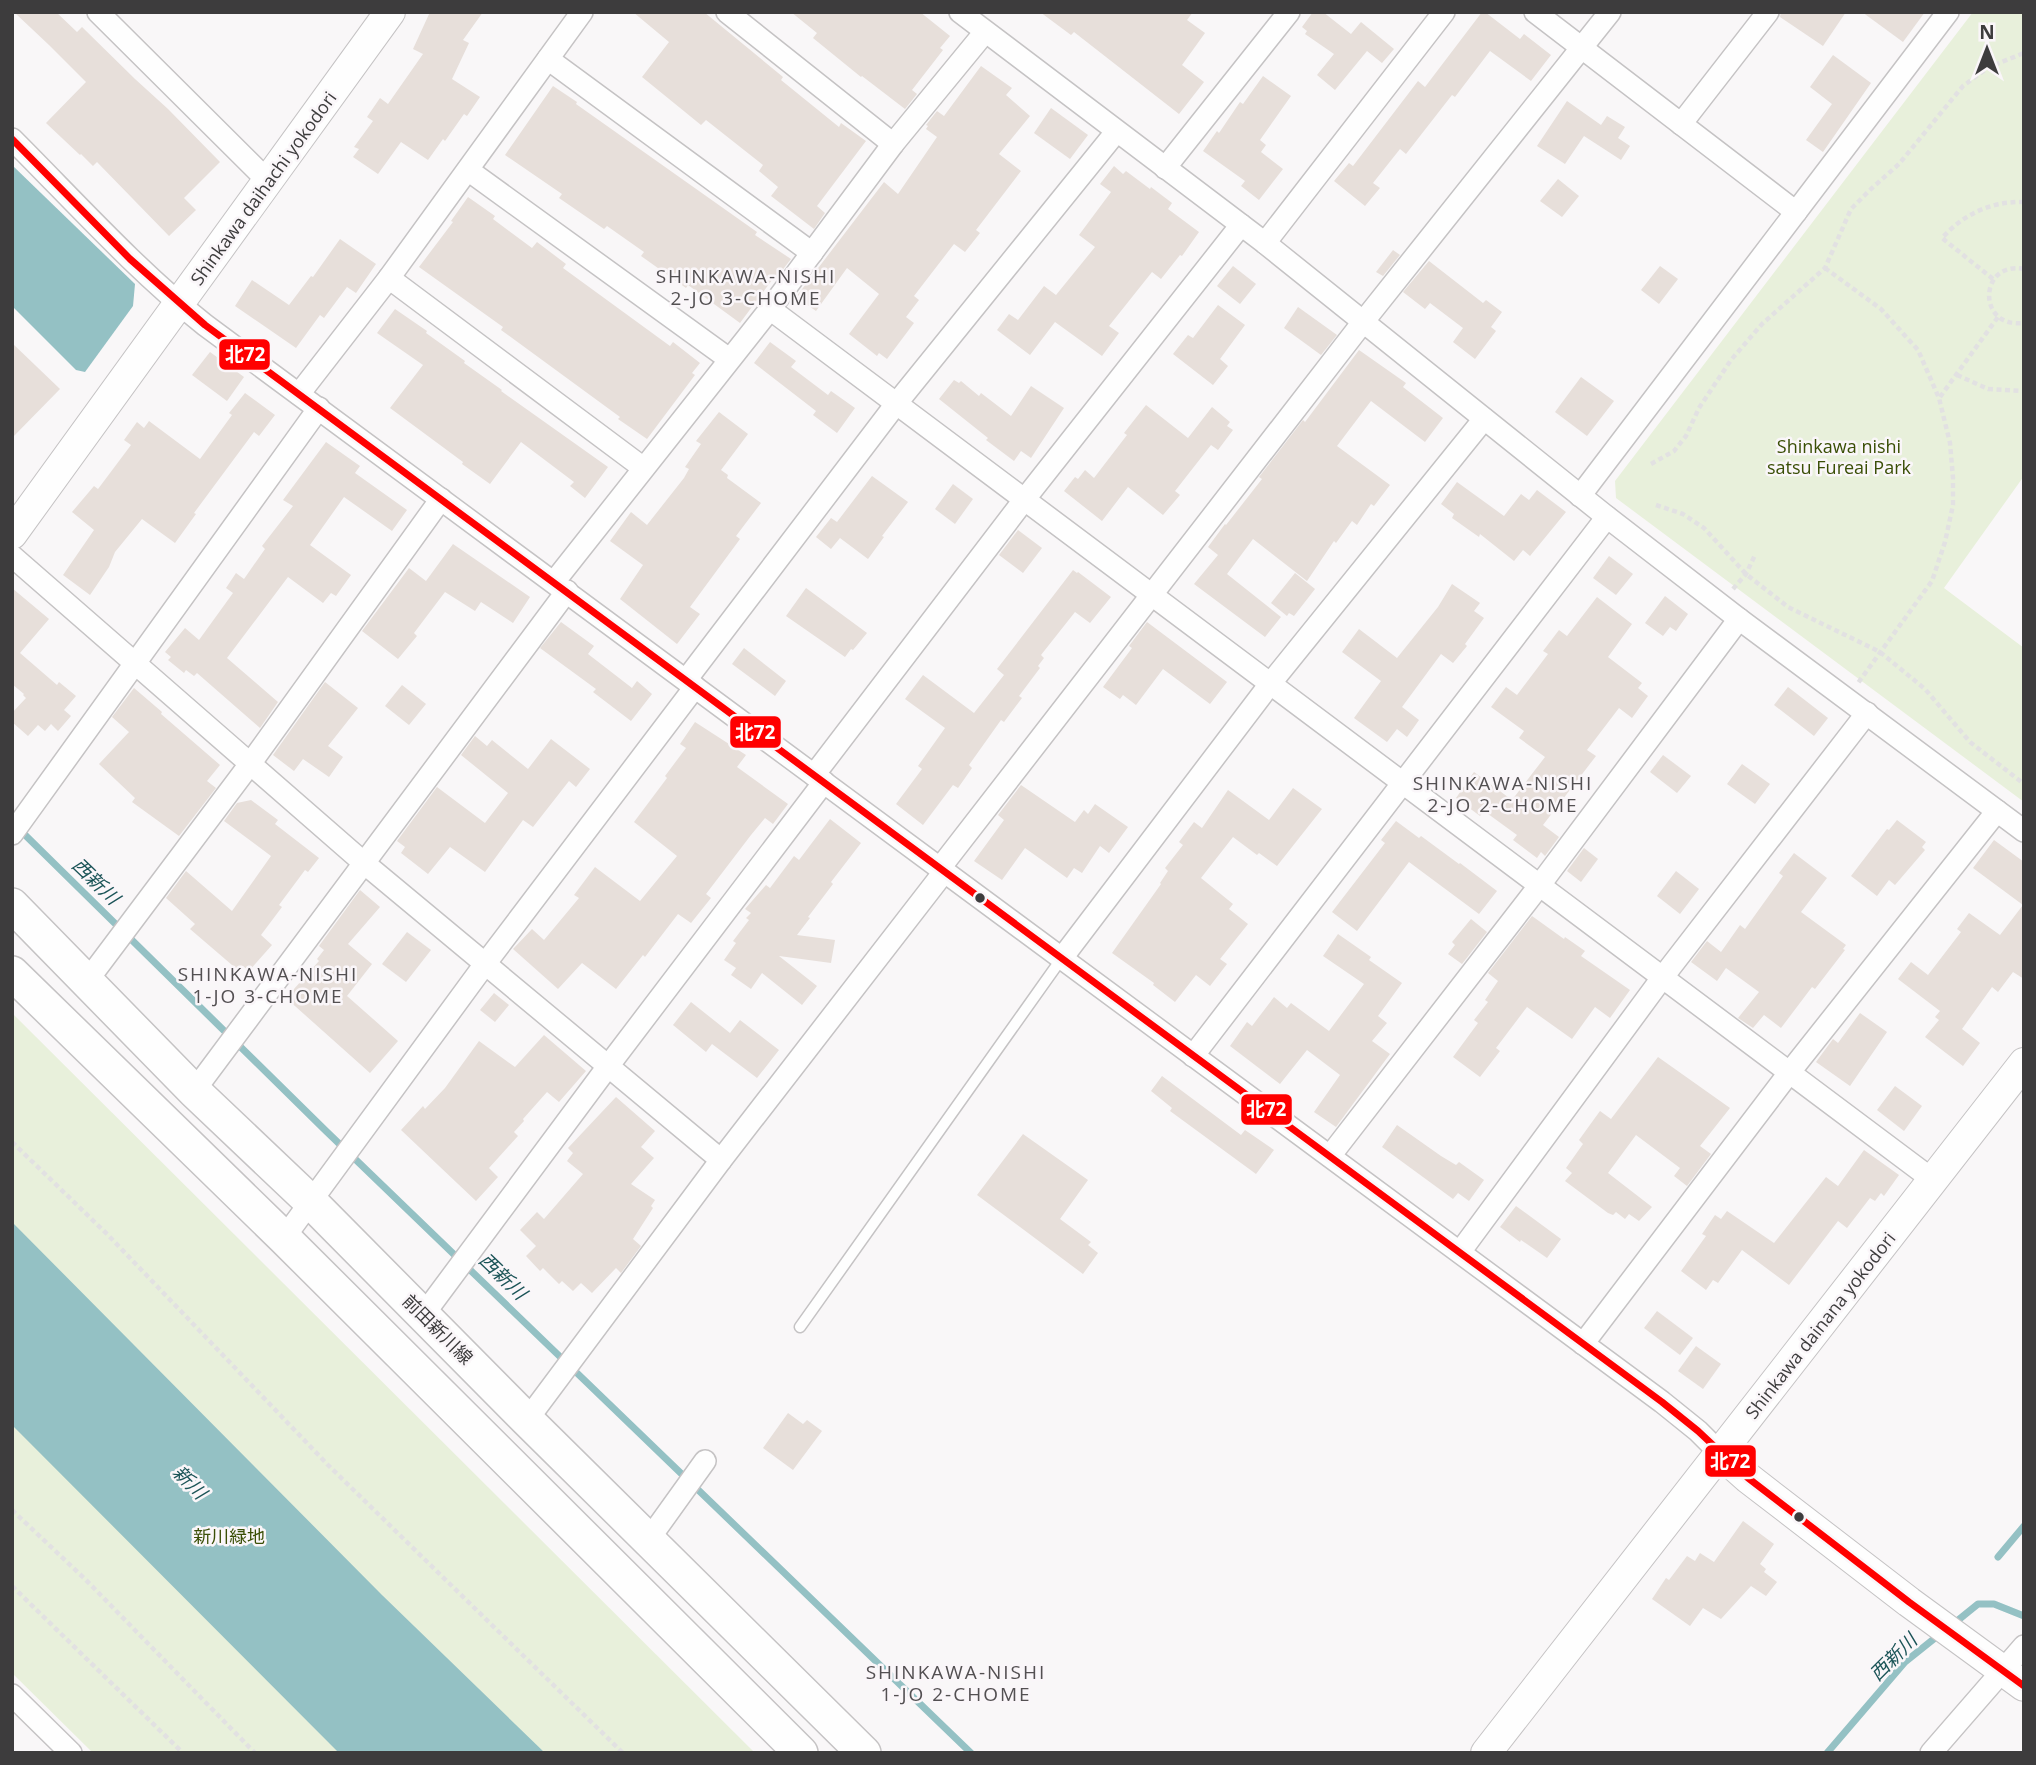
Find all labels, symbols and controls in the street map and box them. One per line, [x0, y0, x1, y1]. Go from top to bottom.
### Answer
north arrow [1952, 14, 2022, 84]
text: N [1979, 19, 1995, 45]
street label: Shinkawa daihachi yokodori [185, 86, 341, 290]
district label: SHINKAWA-NISHI 2-JO 3-CHOME [656, 263, 836, 311]
line badge: 北72 [218, 338, 271, 371]
text: 北72 [225, 341, 265, 367]
park label: Shinkawa nishi satsu Fureai Park [1767, 434, 1912, 479]
line badge: 北72 [729, 715, 782, 749]
text: 北72 [735, 719, 775, 745]
district label: SHINKAWA-NISHI 2-JO 2-CHOME [1413, 770, 1593, 818]
water label: 西新川 [66, 852, 127, 912]
unlabelled marker [973, 891, 987, 905]
district label: SHINKAWA-NISHI 1-JO 3-CHOME [178, 961, 358, 1009]
line badge: 北72 [1240, 1093, 1293, 1126]
text: 北72 [1246, 1096, 1286, 1122]
street label: Shinkawa dainana yokodori [1740, 1227, 1900, 1423]
water label: 西新川 [473, 1247, 534, 1307]
street label: 前田新川線 [398, 1289, 478, 1369]
line badge: 北72 [1704, 1444, 1757, 1478]
text: 北72 [1710, 1448, 1750, 1474]
water label: 新川 [167, 1459, 214, 1506]
unlabelled marker [1792, 1510, 1806, 1524]
park label: 新川緑地 [193, 1524, 265, 1548]
water label: 西新川 [1864, 1626, 1924, 1686]
district label: SHINKAWA-NISHI 1-JO 2-CHOME [866, 1659, 1046, 1707]

